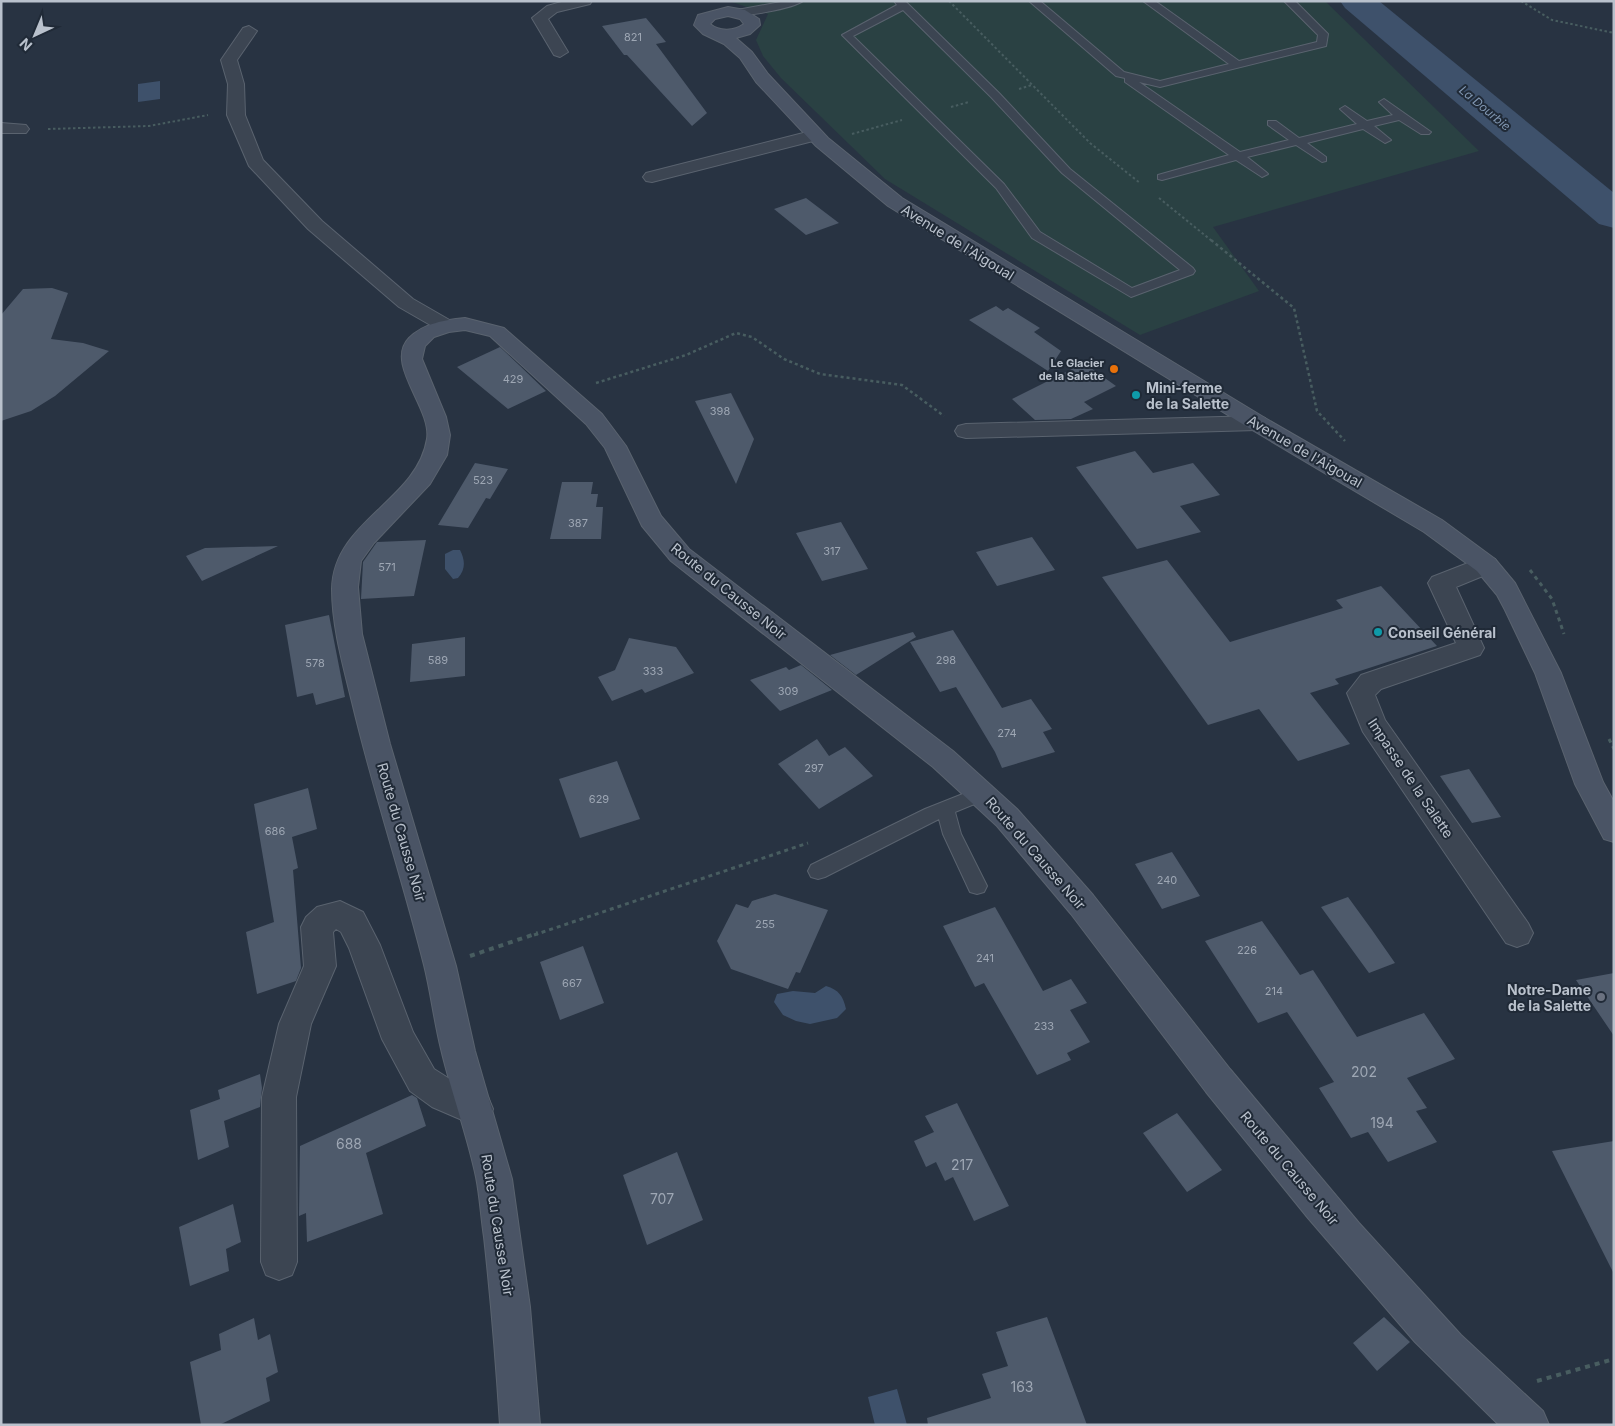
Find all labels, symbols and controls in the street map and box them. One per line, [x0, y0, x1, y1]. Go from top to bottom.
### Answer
north arrow [10, 10, 60, 60]
house number: 821 [624, 30, 642, 44]
text: N [16, 35, 35, 55]
water label: La Dourbie [1456, 82, 1514, 134]
street label: Avenue de l'Aigoual [898, 200, 1018, 284]
place label: Le Glacier de la Salette [1039, 356, 1105, 383]
marker: Le Glacier de la Salette [1108, 363, 1120, 375]
house number: 429 [503, 372, 523, 386]
place label: Mini-ferme de la Salette [1146, 379, 1229, 412]
marker: Mini-ferme de la Salette [1130, 389, 1142, 401]
house number: 398 [710, 404, 730, 418]
street label: Avenue de l'Aigoual [1244, 411, 1366, 491]
house number: 523 [473, 473, 493, 487]
house number: 387 [568, 516, 588, 530]
street label: Route du Causse Noir [668, 539, 790, 643]
house number: 317 [823, 544, 841, 558]
house number: 571 [378, 560, 396, 574]
place label: Conseil Général [1388, 624, 1496, 641]
marker: Conseil Général [1372, 626, 1384, 638]
house number: 589 [428, 653, 448, 667]
house number: 298 [936, 653, 956, 667]
house number: 578 [305, 656, 325, 670]
house number: 333 [643, 664, 663, 678]
house number: 309 [778, 684, 798, 698]
street label: Impasse de la Salette [1365, 715, 1457, 841]
house number: 274 [997, 726, 1017, 740]
street label: Route du Causse Noir [374, 761, 430, 903]
house number: 297 [804, 761, 824, 775]
house number: 629 [589, 792, 609, 806]
street label: Route du Causse Noir [982, 793, 1090, 913]
house number: 686 [265, 824, 285, 838]
house number: 240 [1157, 873, 1177, 887]
house number: 255 [755, 917, 775, 931]
house number: 226 [1237, 943, 1257, 957]
house number: 241 [976, 951, 994, 965]
house number: 667 [562, 976, 582, 990]
place label: Notre-Dame de la Salette [1507, 981, 1591, 1014]
house number: 214 [1265, 984, 1283, 998]
marker: Notre-Dame de la Salette [1595, 991, 1607, 1003]
house number: 233 [1034, 1019, 1054, 1033]
house number: 202 [1351, 1063, 1377, 1080]
street label: Route du Causse Noir [1237, 1108, 1343, 1228]
house number: 194 [1370, 1114, 1394, 1131]
house number: 688 [336, 1135, 362, 1152]
street label: Route du Causse Noir [478, 1153, 518, 1297]
house number: 217 [951, 1156, 973, 1173]
house number: 707 [650, 1190, 674, 1207]
house number: 163 [1010, 1378, 1034, 1395]

